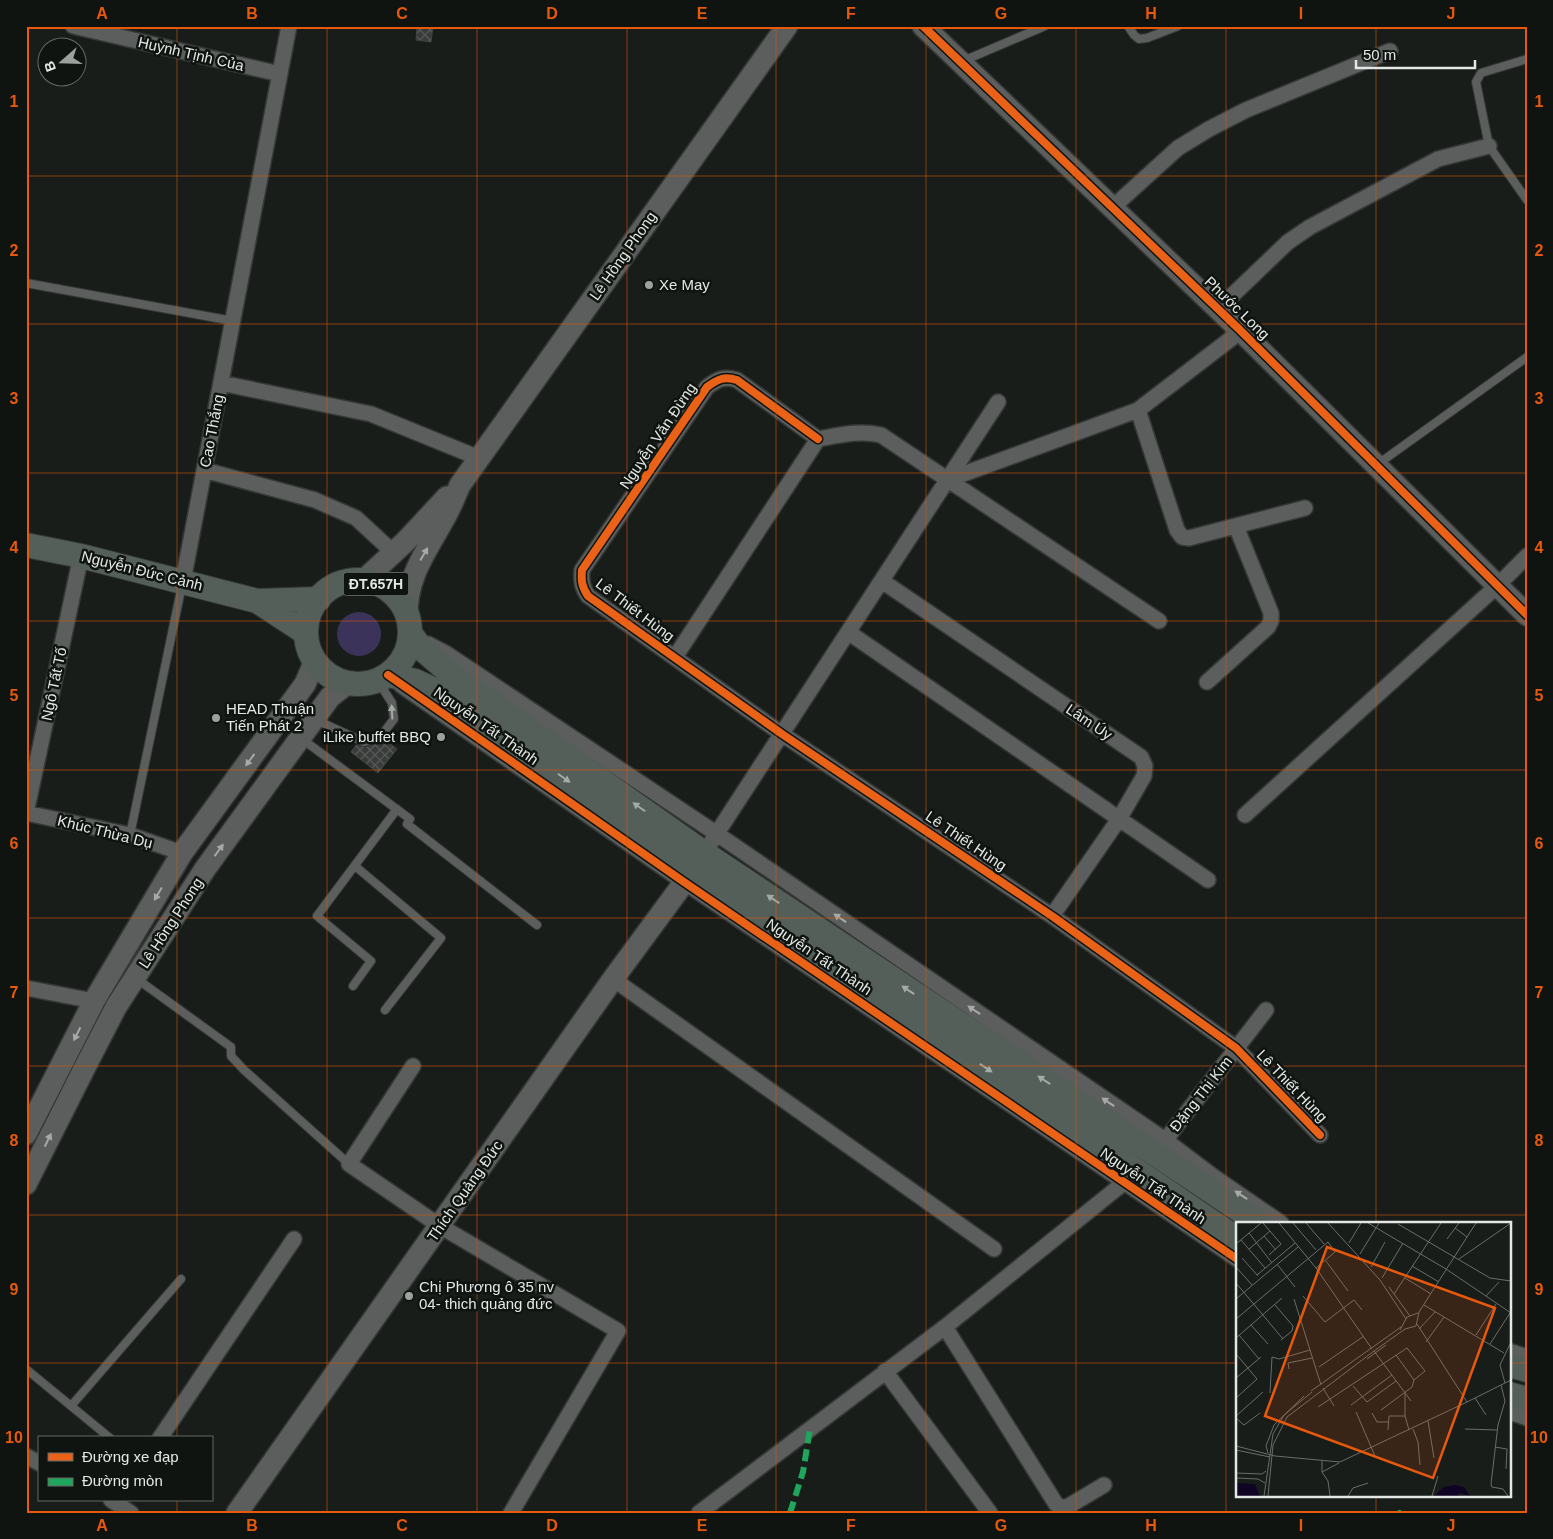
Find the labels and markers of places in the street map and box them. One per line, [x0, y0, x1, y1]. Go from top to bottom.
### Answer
place label: Xe May [659, 276, 710, 293]
marker: Xe May [643, 279, 655, 291]
place label: HEAD Thuận Tiến Phát 2 [226, 700, 314, 734]
marker: HEAD Thuận Tiến Phát 2 [210, 712, 222, 724]
place label: iLike buffet BBQ [323, 728, 431, 745]
marker: iLike buffet BBQ [435, 731, 447, 743]
place label: Chị Phương ô 35 nv 04- thich quảng đức [419, 1278, 554, 1312]
marker: Chị Phương ô 35 nv 04- thich quảng đức [403, 1290, 415, 1302]

